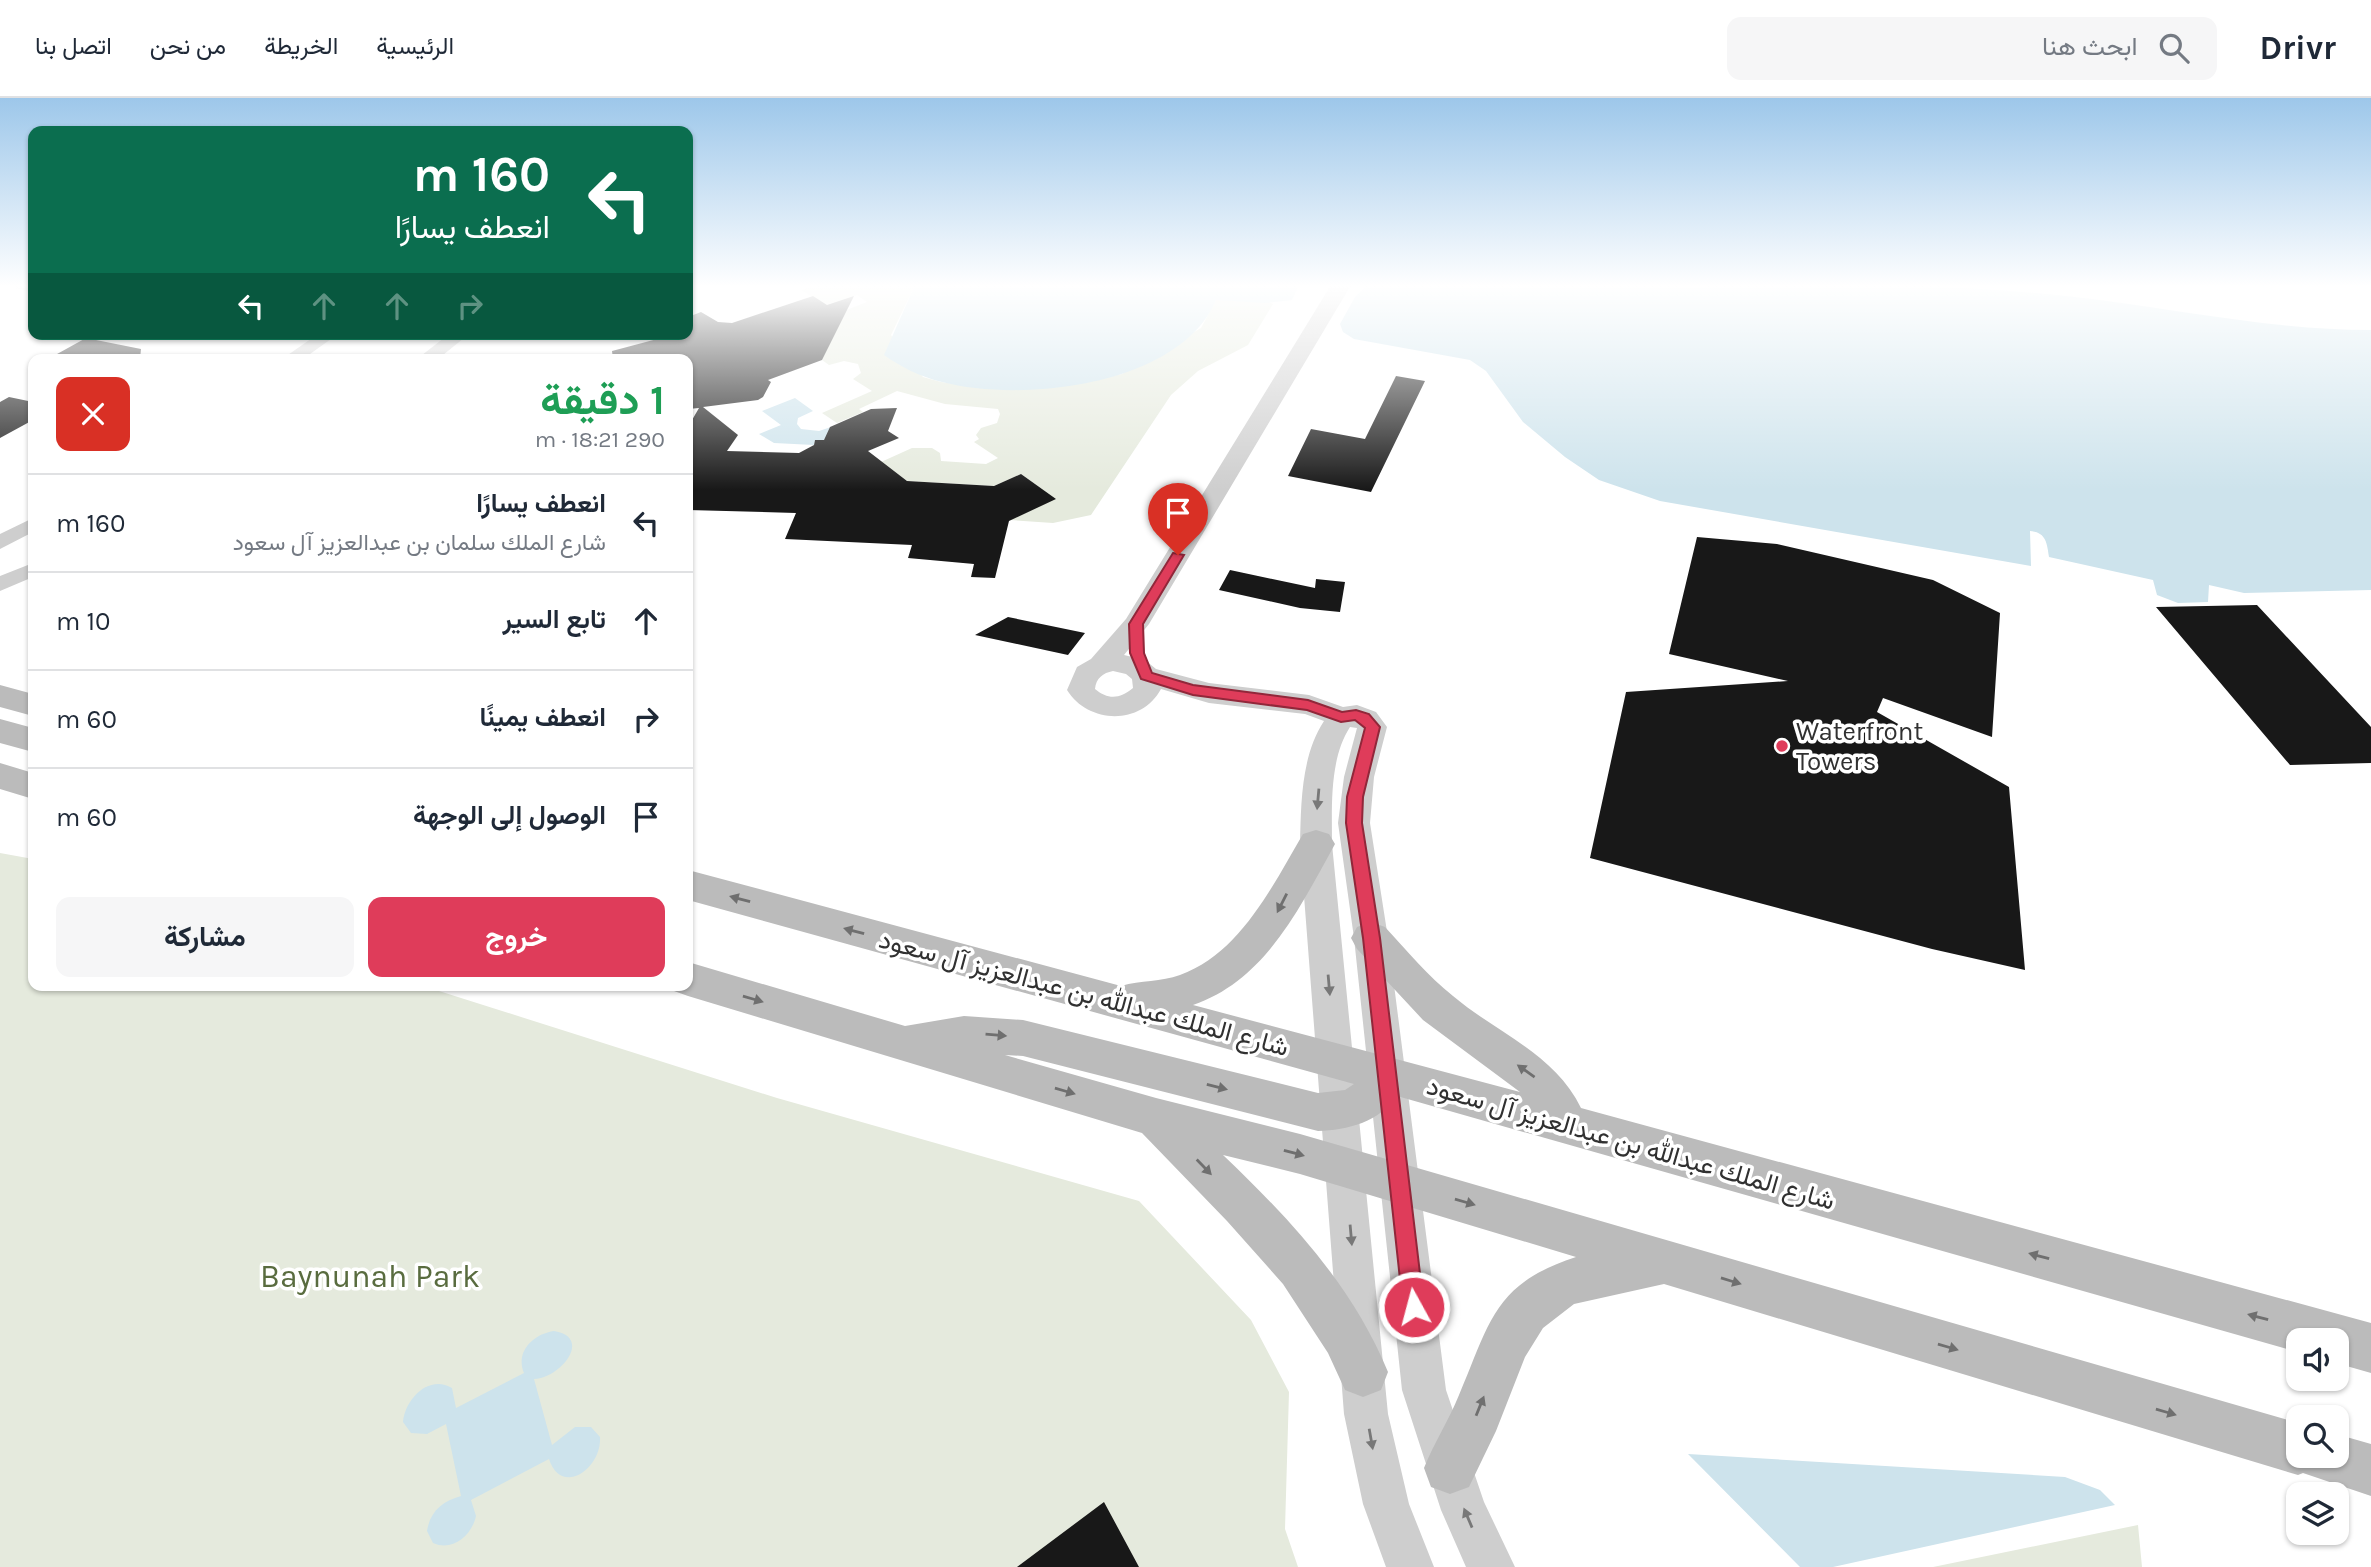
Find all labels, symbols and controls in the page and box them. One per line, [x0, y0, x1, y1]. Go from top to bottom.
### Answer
search box [1727, 17, 2217, 80]
icon: search [2155, 29, 2193, 67]
text: Drivr [2259, 29, 2336, 67]
text: ابحث هنا [2042, 31, 2137, 62]
text: اتصل بنا [35, 32, 112, 60]
text: من نحن [150, 32, 226, 60]
text: الخريطة [264, 32, 338, 60]
text: الرئيسية [376, 32, 454, 60]
text: 160 m [413, 146, 550, 203]
icon: left [574, 154, 665, 245]
text: انعطف يسارًا [395, 209, 550, 246]
icon: left [232, 287, 270, 325]
icon: ahead [305, 287, 343, 325]
icon: ahead [378, 287, 416, 325]
icon: right [451, 287, 489, 325]
text: 1 دقيقة [540, 375, 665, 425]
button: close [56, 377, 130, 451]
text: 290 m · 18:21 [535, 426, 665, 453]
pin [1148, 483, 1208, 555]
text: انعطف يسارًا [476, 488, 606, 519]
icon: arrive [1159, 494, 1197, 532]
icon: left [627, 504, 665, 542]
text: 160 m [56, 508, 125, 539]
text: شارع الملك سلمان بن عبدالعزيز آل سعود [233, 529, 606, 556]
icon: ahead [627, 602, 665, 640]
text: تابع السير [502, 604, 606, 635]
text: 10 m [56, 606, 111, 637]
icon: right [627, 700, 665, 738]
text: انعطف يمينًا [480, 702, 606, 733]
text: 60 m [56, 704, 117, 735]
place label: Waterfront Towers [1796, 716, 1923, 777]
marker: Waterfront Towers [1774, 738, 1790, 754]
one-way arrow [1312, 788, 1323, 810]
icon: arrive [627, 798, 665, 836]
text: الوصول إلى الوجهة [413, 800, 606, 831]
text: 60 m [56, 802, 117, 833]
one-way arrow [1276, 893, 1287, 913]
one-way arrow [729, 894, 750, 904]
button: مشاركة [56, 897, 354, 977]
button: خروج [368, 897, 665, 977]
street label: شارع الملك عبدالله بن عبدالعزيز آل سعود [875, 924, 1292, 1065]
one-way arrow [843, 925, 865, 936]
one-way arrow [1324, 974, 1335, 996]
one-way arrow [743, 994, 764, 1004]
one-way arrow [985, 1030, 1007, 1041]
one-way arrow [1517, 1064, 1535, 1078]
street label: شارع الملك عبدالله بن عبدالعزيز آل سعود [1423, 1070, 1838, 1219]
one-way arrow [1206, 1082, 1228, 1093]
one-way arrow [1055, 1086, 1076, 1096]
one-way arrow [1283, 1148, 1305, 1159]
one-way arrow [1195, 1158, 1211, 1175]
one-way arrow [1455, 1198, 1476, 1208]
one-way arrow [1346, 1225, 1357, 1247]
one-way arrow [2028, 1251, 2049, 1261]
park label: Baynunah Park [260, 1258, 480, 1295]
position arrow [1377, 1270, 1451, 1344]
one-way arrow [1720, 1276, 1741, 1286]
one-way arrow [2247, 1311, 2269, 1322]
map controls [2286, 1328, 2349, 1545]
button: sound [2286, 1328, 2349, 1391]
one-way arrow [1938, 1343, 1959, 1353]
one-way arrow [1475, 1396, 1486, 1417]
button: search [2286, 1405, 2349, 1468]
one-way arrow [2156, 1407, 2177, 1417]
one-way arrow [1366, 1429, 1377, 1451]
button: layers [2286, 1482, 2349, 1545]
one-way arrow [1462, 1508, 1473, 1529]

